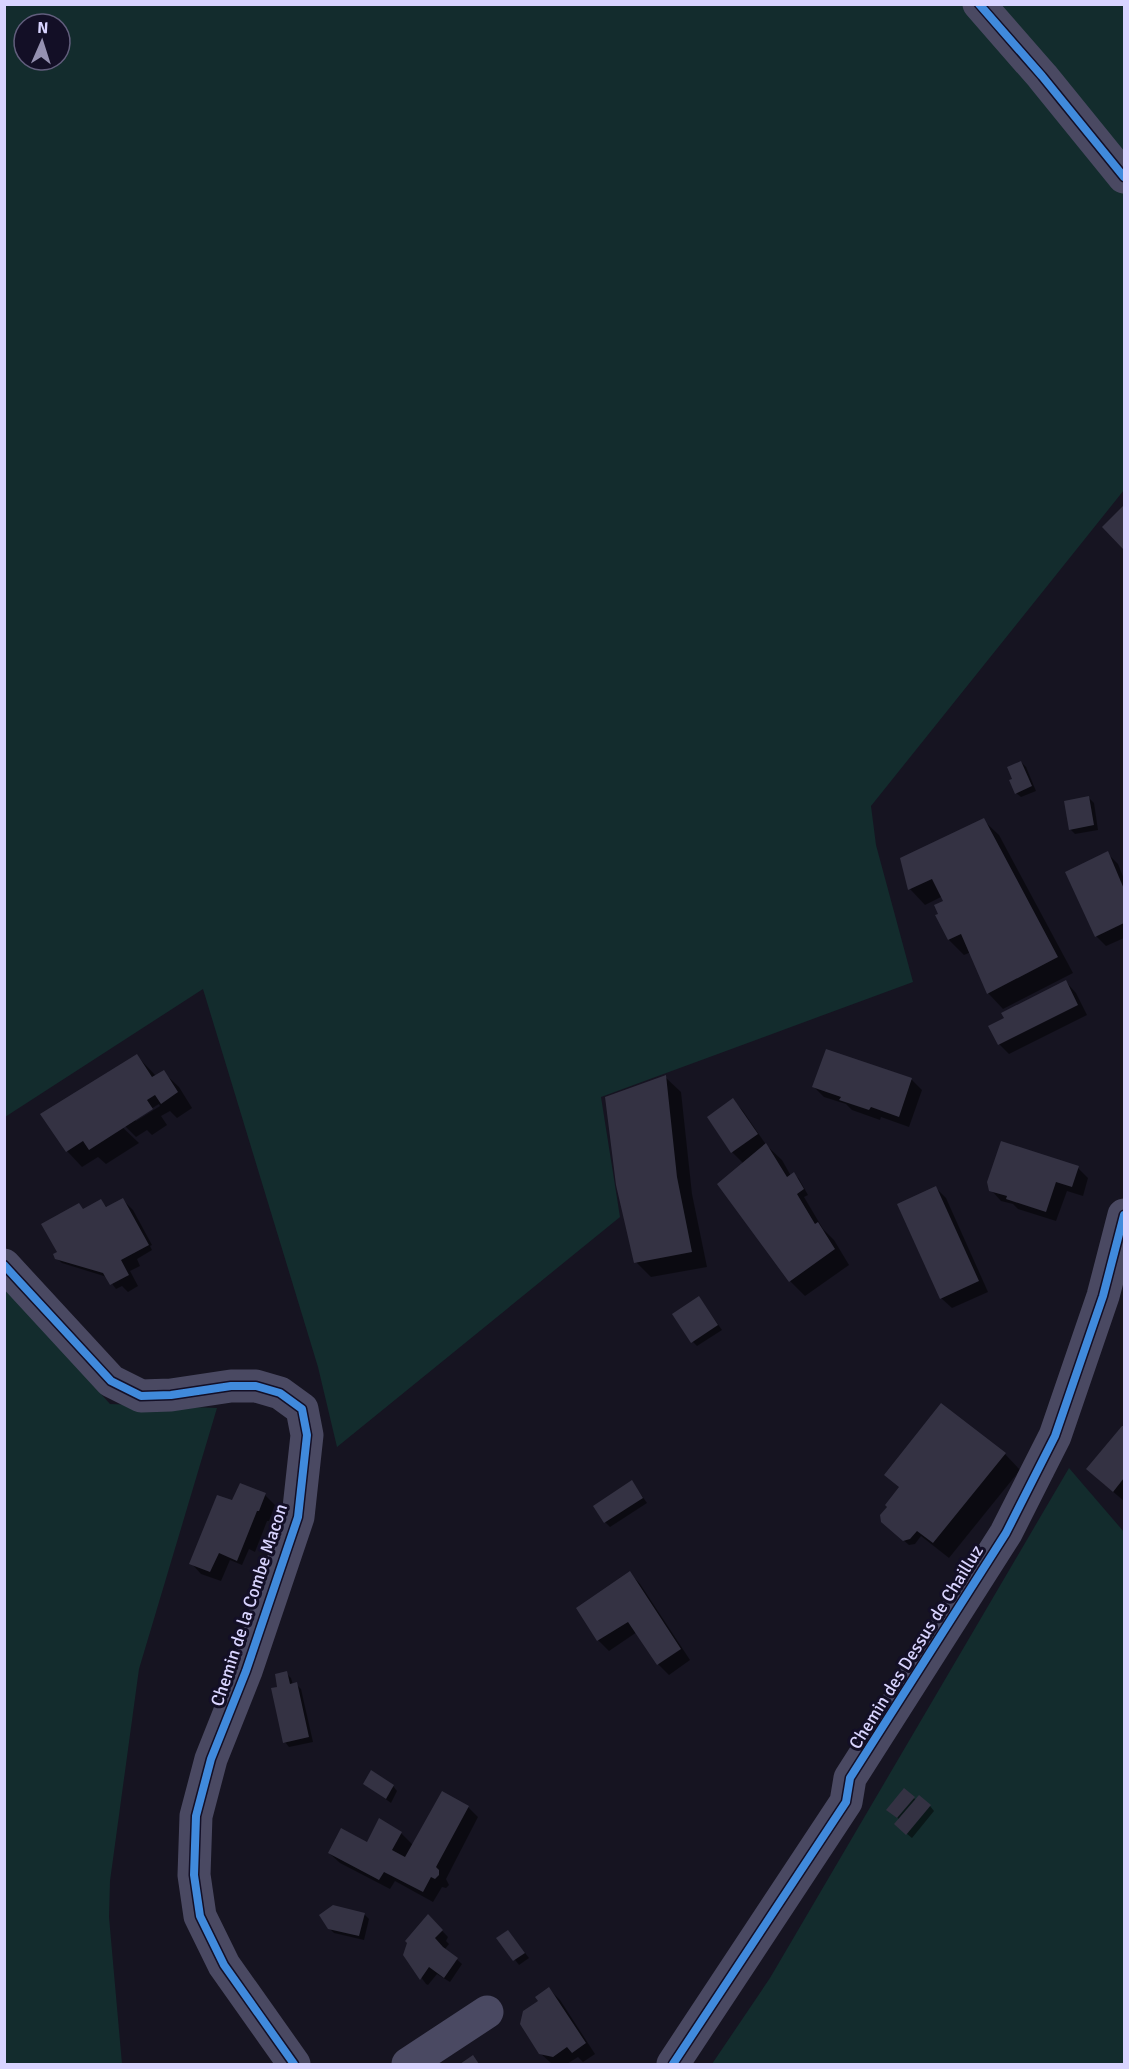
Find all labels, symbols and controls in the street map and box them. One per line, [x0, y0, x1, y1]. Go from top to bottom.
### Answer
north arrow [12, 12, 72, 72]
text: N [37, 18, 49, 38]
street label: Chemin de la Combe Macon [206, 1501, 292, 1709]
street label: Chemin des Dessus de Chailluz [844, 1541, 988, 1753]

